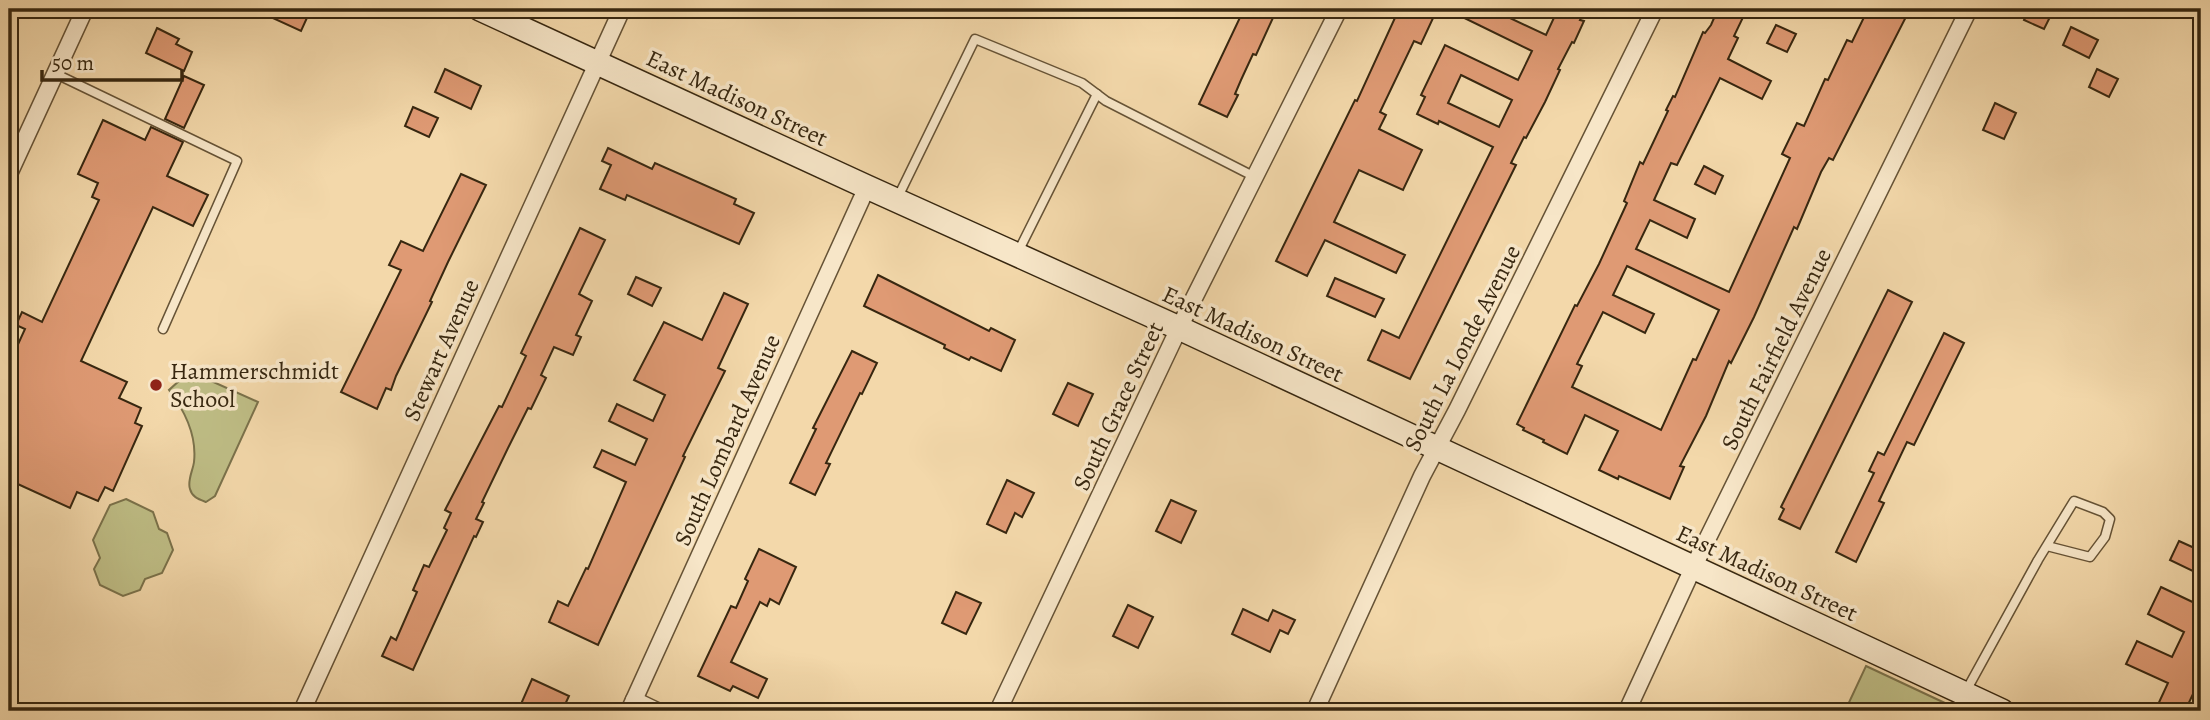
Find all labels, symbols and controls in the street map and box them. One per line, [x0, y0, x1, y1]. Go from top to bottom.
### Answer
scale bar [42, 38, 182, 82]
street label: East Madison Street [641, 42, 833, 154]
text: 50 m [52, 49, 94, 77]
street label: South La Londe Avenue [1396, 239, 1528, 457]
street label: South Fairfield Avenue [1713, 243, 1839, 455]
street label: Stewart Avenue [395, 274, 487, 426]
street label: East Madison Street [1157, 278, 1349, 390]
street label: South Grace Street [1065, 316, 1171, 496]
street label: South Lombard Avenue [666, 329, 788, 551]
place label: Hammerschmidt School [170, 355, 339, 415]
marker: Hammerschmidt School [148, 377, 164, 393]
street label: East Madison Street [1671, 517, 1863, 629]

